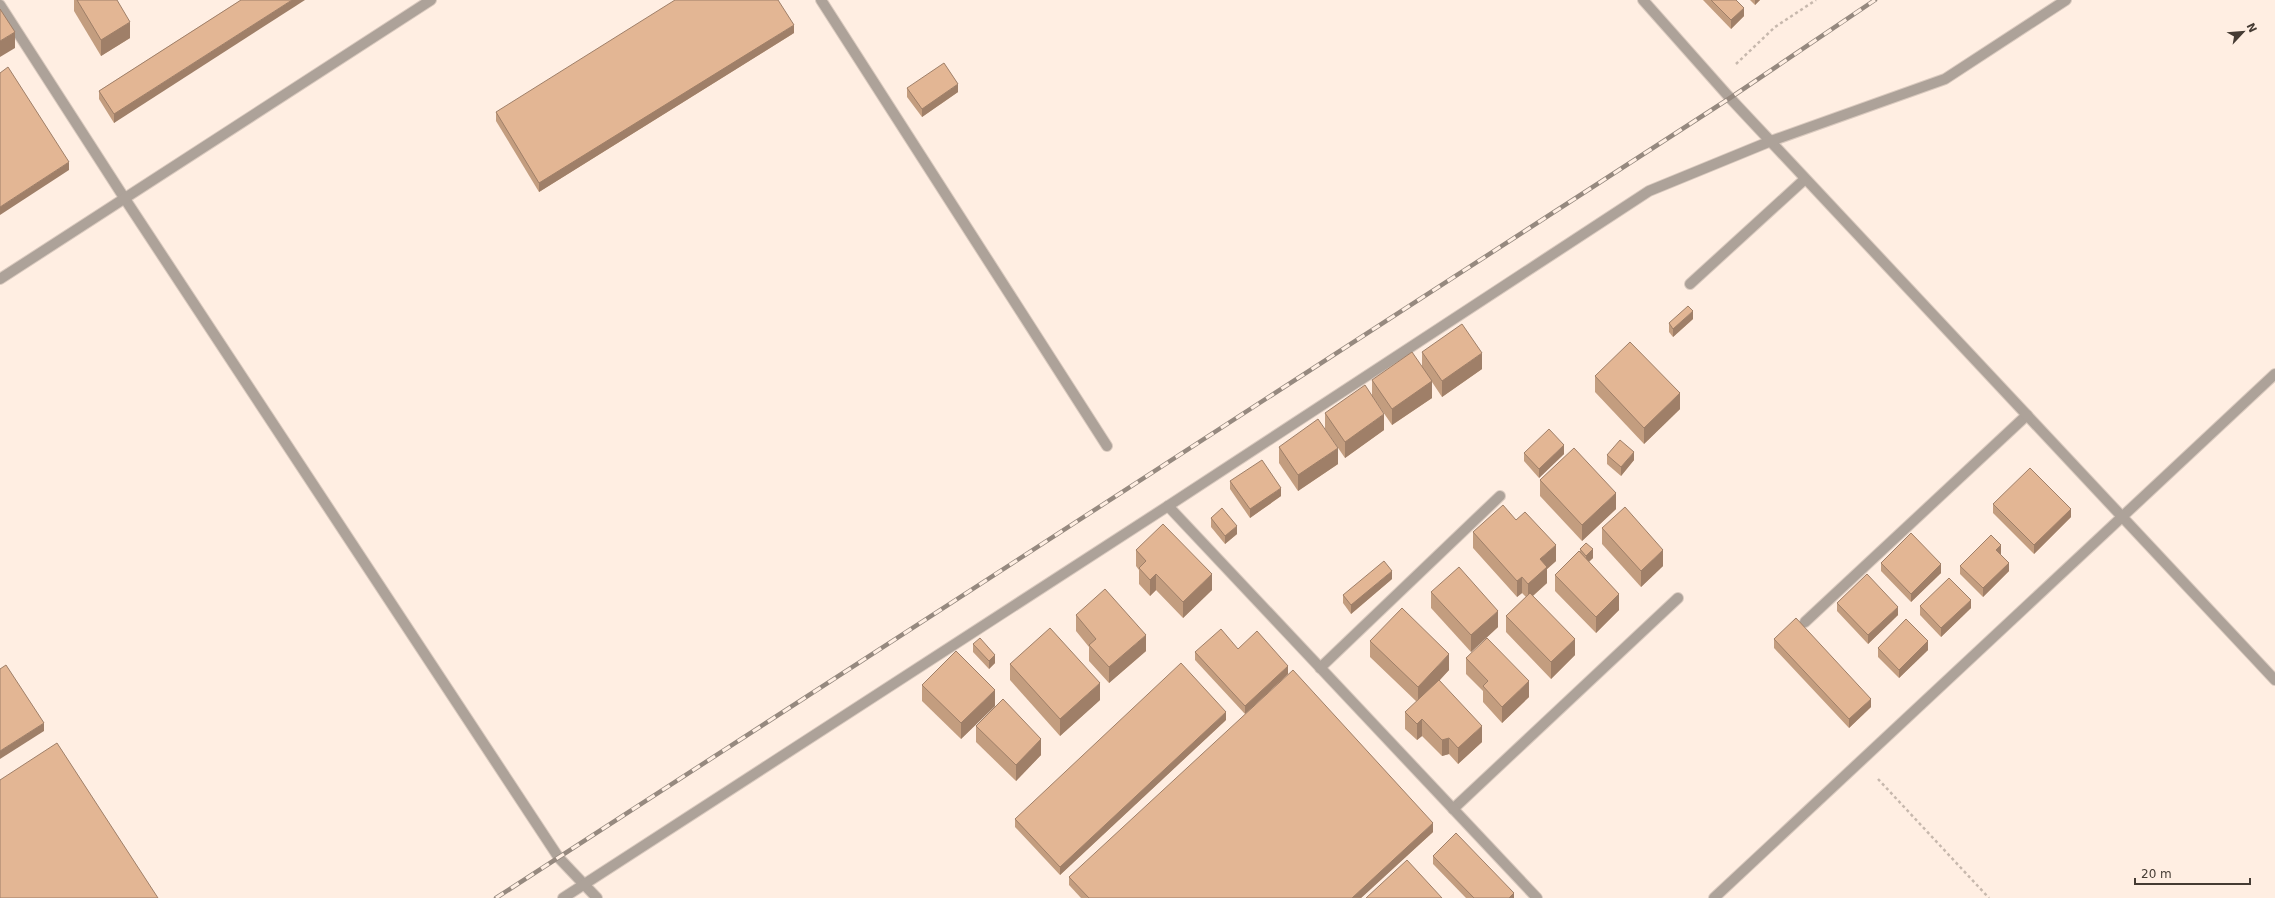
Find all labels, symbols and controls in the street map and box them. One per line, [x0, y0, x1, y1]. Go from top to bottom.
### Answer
north arrow [2223, 12, 2263, 52]
text: N [2244, 21, 2259, 35]
scale bar [2135, 860, 2250, 886]
text: 20 m [2141, 867, 2172, 881]

